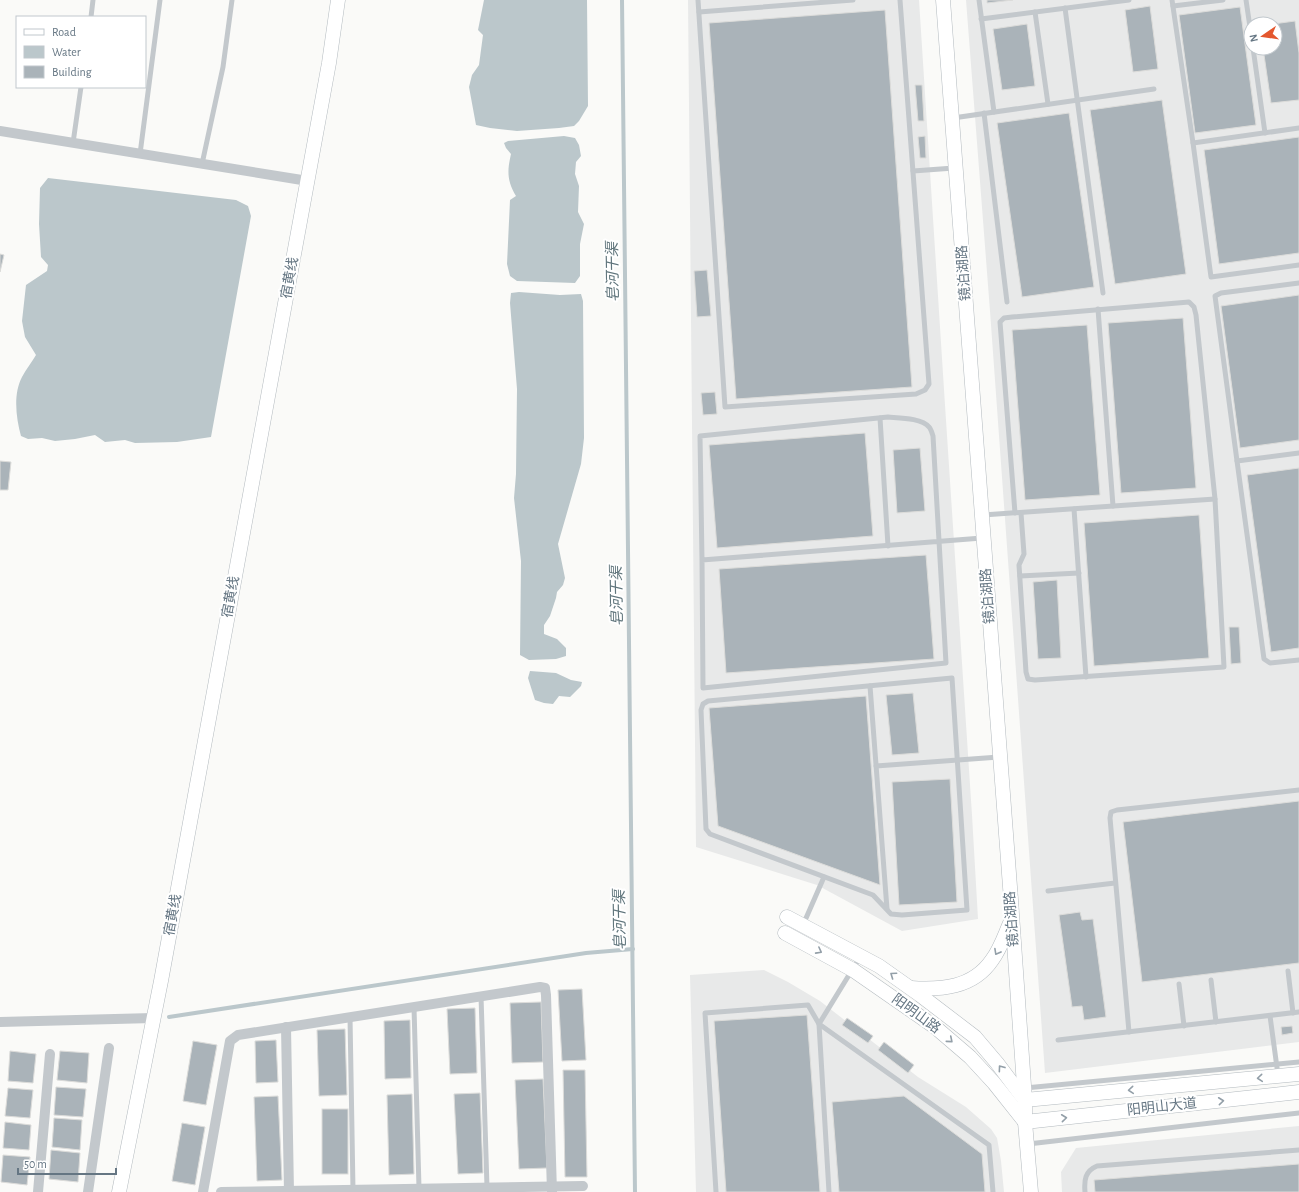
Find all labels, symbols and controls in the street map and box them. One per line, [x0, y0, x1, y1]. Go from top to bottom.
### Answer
legend [16, 16, 146, 88]
north arrow [1243, 16, 1283, 56]
text: Road [52, 26, 76, 38]
text: N [1248, 33, 1260, 43]
text: Water [52, 46, 81, 58]
text: Building [52, 66, 92, 78]
water label: 皂河干渠 [604, 240, 621, 302]
street label: 镜泊湖路 [954, 245, 973, 301]
street label: 宿黄线 [277, 256, 301, 300]
water label: 皂河干渠 [608, 564, 625, 626]
street label: 镜泊湖路 [978, 568, 997, 624]
street label: 宿黄线 [218, 575, 242, 619]
water label: 皂河干渠 [611, 888, 628, 950]
street label: 镜泊湖路 [1002, 891, 1021, 947]
street label: 宿黄线 [160, 893, 184, 937]
one-way arrow [815, 946, 822, 953]
one-way arrow [994, 948, 1001, 956]
one-way arrow [890, 973, 897, 980]
street label: 阳明山路 [889, 991, 943, 1036]
one-way arrow [945, 1035, 952, 1042]
one-way arrow [999, 1066, 1006, 1073]
one-way arrow [1257, 1073, 1263, 1082]
one-way arrow [1128, 1085, 1134, 1094]
street label: 阳明山大道 [1126, 1095, 1198, 1118]
one-way arrow [1218, 1096, 1224, 1105]
one-way arrow [1061, 1113, 1067, 1122]
scale bar [18, 1150, 116, 1176]
text: 50 m [24, 1158, 47, 1170]

